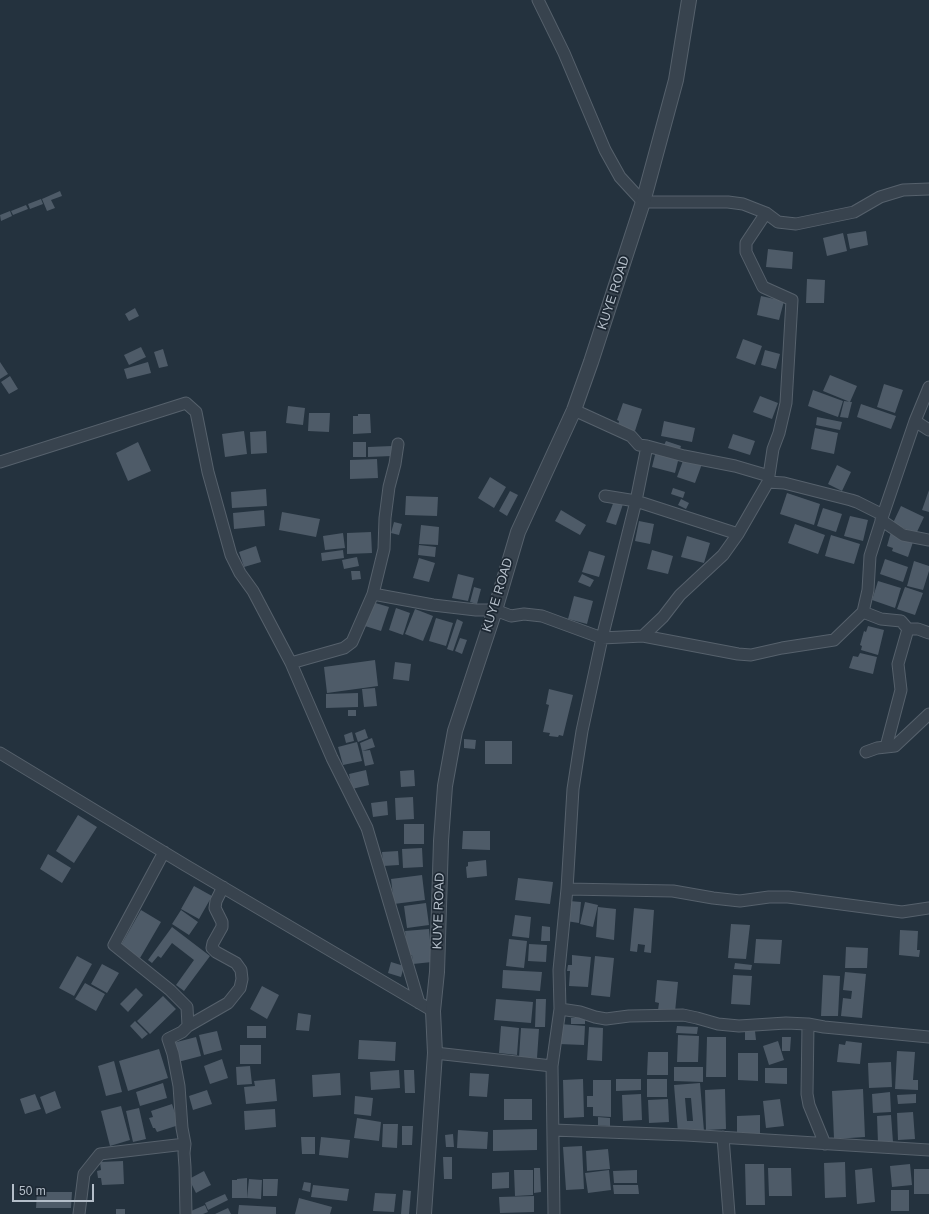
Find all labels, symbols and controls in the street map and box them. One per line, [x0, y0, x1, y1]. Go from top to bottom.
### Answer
street label: KUYE ROAD [595, 254, 633, 332]
street label: KUYE ROAD [479, 556, 517, 634]
street label: KUYE ROAD [430, 872, 448, 950]
scale bar [14, 1176, 96, 1202]
text: 50 m [19, 1184, 46, 1198]

